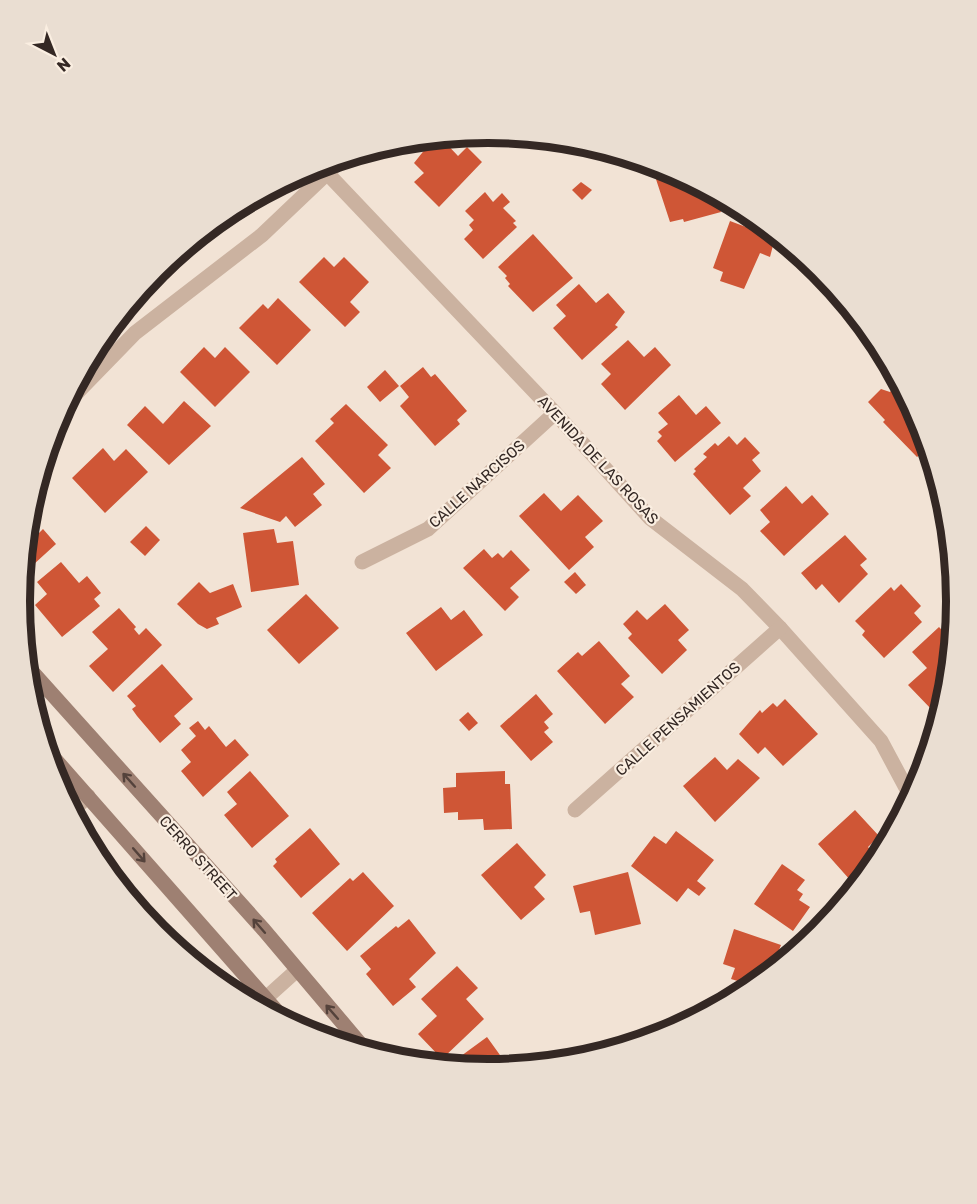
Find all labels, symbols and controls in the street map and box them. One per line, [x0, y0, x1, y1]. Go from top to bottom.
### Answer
north arrow [24, 24, 84, 84]
text: N [53, 54, 74, 76]
street label: AVENIDA DE LAS ROSAS [534, 392, 662, 528]
street label: CALLE NARCISOS [425, 436, 529, 532]
street label: CALLE PENSAMIENTOS [612, 658, 744, 780]
one-way arrow [122, 773, 136, 788]
street label: CERRO STREET [155, 812, 241, 904]
one-way arrow [132, 847, 146, 862]
one-way arrow [252, 919, 266, 934]
one-way arrow [325, 1005, 339, 1020]

